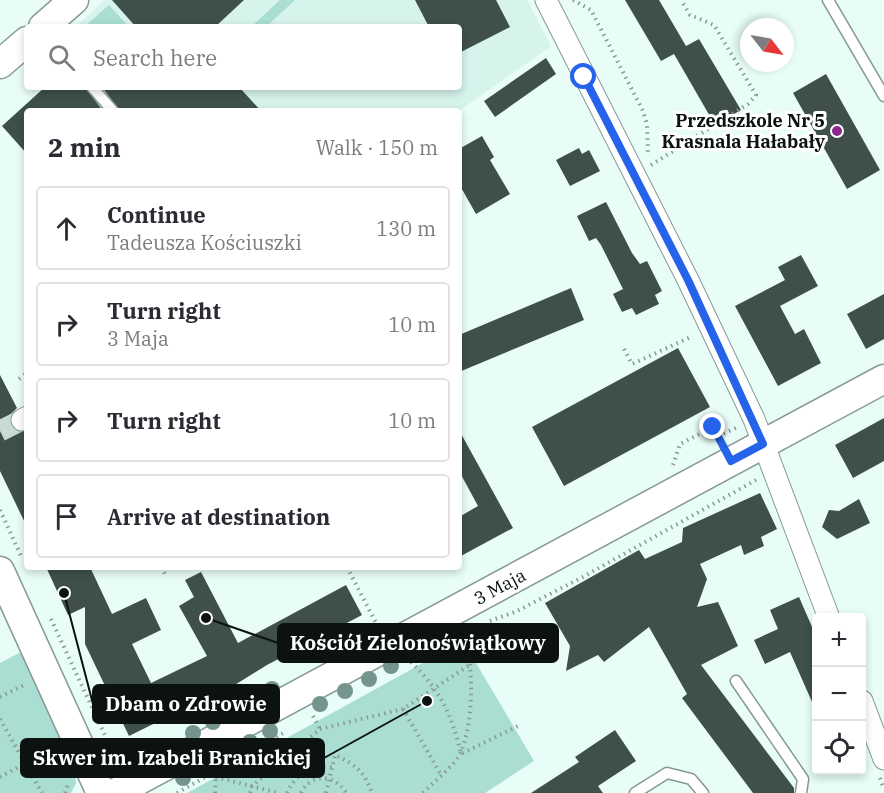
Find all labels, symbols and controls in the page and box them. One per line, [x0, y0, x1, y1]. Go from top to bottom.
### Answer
north arrow [740, 18, 794, 72]
search box [24, 24, 462, 90]
icon: search [45, 41, 78, 74]
text: Search here [93, 43, 217, 72]
route start [570, 63, 596, 89]
place label: Przedszkole Nr 5 Krasnala Hałabały [661, 109, 826, 153]
marker: Przedszkole Nr 5 Krasnala Hałabały [830, 124, 844, 138]
text: 2 min [48, 130, 121, 164]
text: Walk · 150 m [316, 134, 438, 161]
text: Continue [107, 200, 206, 229]
icon: ahead [50, 212, 83, 245]
text: 130 m [376, 215, 436, 242]
text: Tadeusza Kościuszki [107, 229, 302, 256]
text: Turn right [107, 296, 221, 325]
icon: right [50, 308, 83, 341]
text: 10 m [388, 311, 436, 338]
text: 3 Maja [107, 325, 169, 352]
icon: right [50, 404, 83, 437]
text: Turn right [107, 406, 221, 435]
text: 10 m [388, 407, 436, 434]
route end [699, 413, 725, 439]
icon: arrive [50, 500, 83, 533]
text: Arrive at destination [107, 502, 330, 531]
street label: 3 Maja [470, 563, 530, 610]
map controls [812, 613, 866, 775]
button: + [812, 613, 866, 667]
callout: Kościół Zielonoświątkowy [278, 624, 558, 662]
text: Kościół Zielonoświątkowy [290, 629, 547, 656]
button: − [812, 667, 866, 721]
callout: Dbam o Zdrowie [93, 685, 279, 723]
text: Dbam o Zdrowie [105, 690, 267, 717]
button: locate [812, 721, 866, 775]
callout: Skwer im. Izabeli Branickiej [21, 739, 324, 777]
text: Skwer im. Izabeli Branickiej [33, 744, 311, 771]

